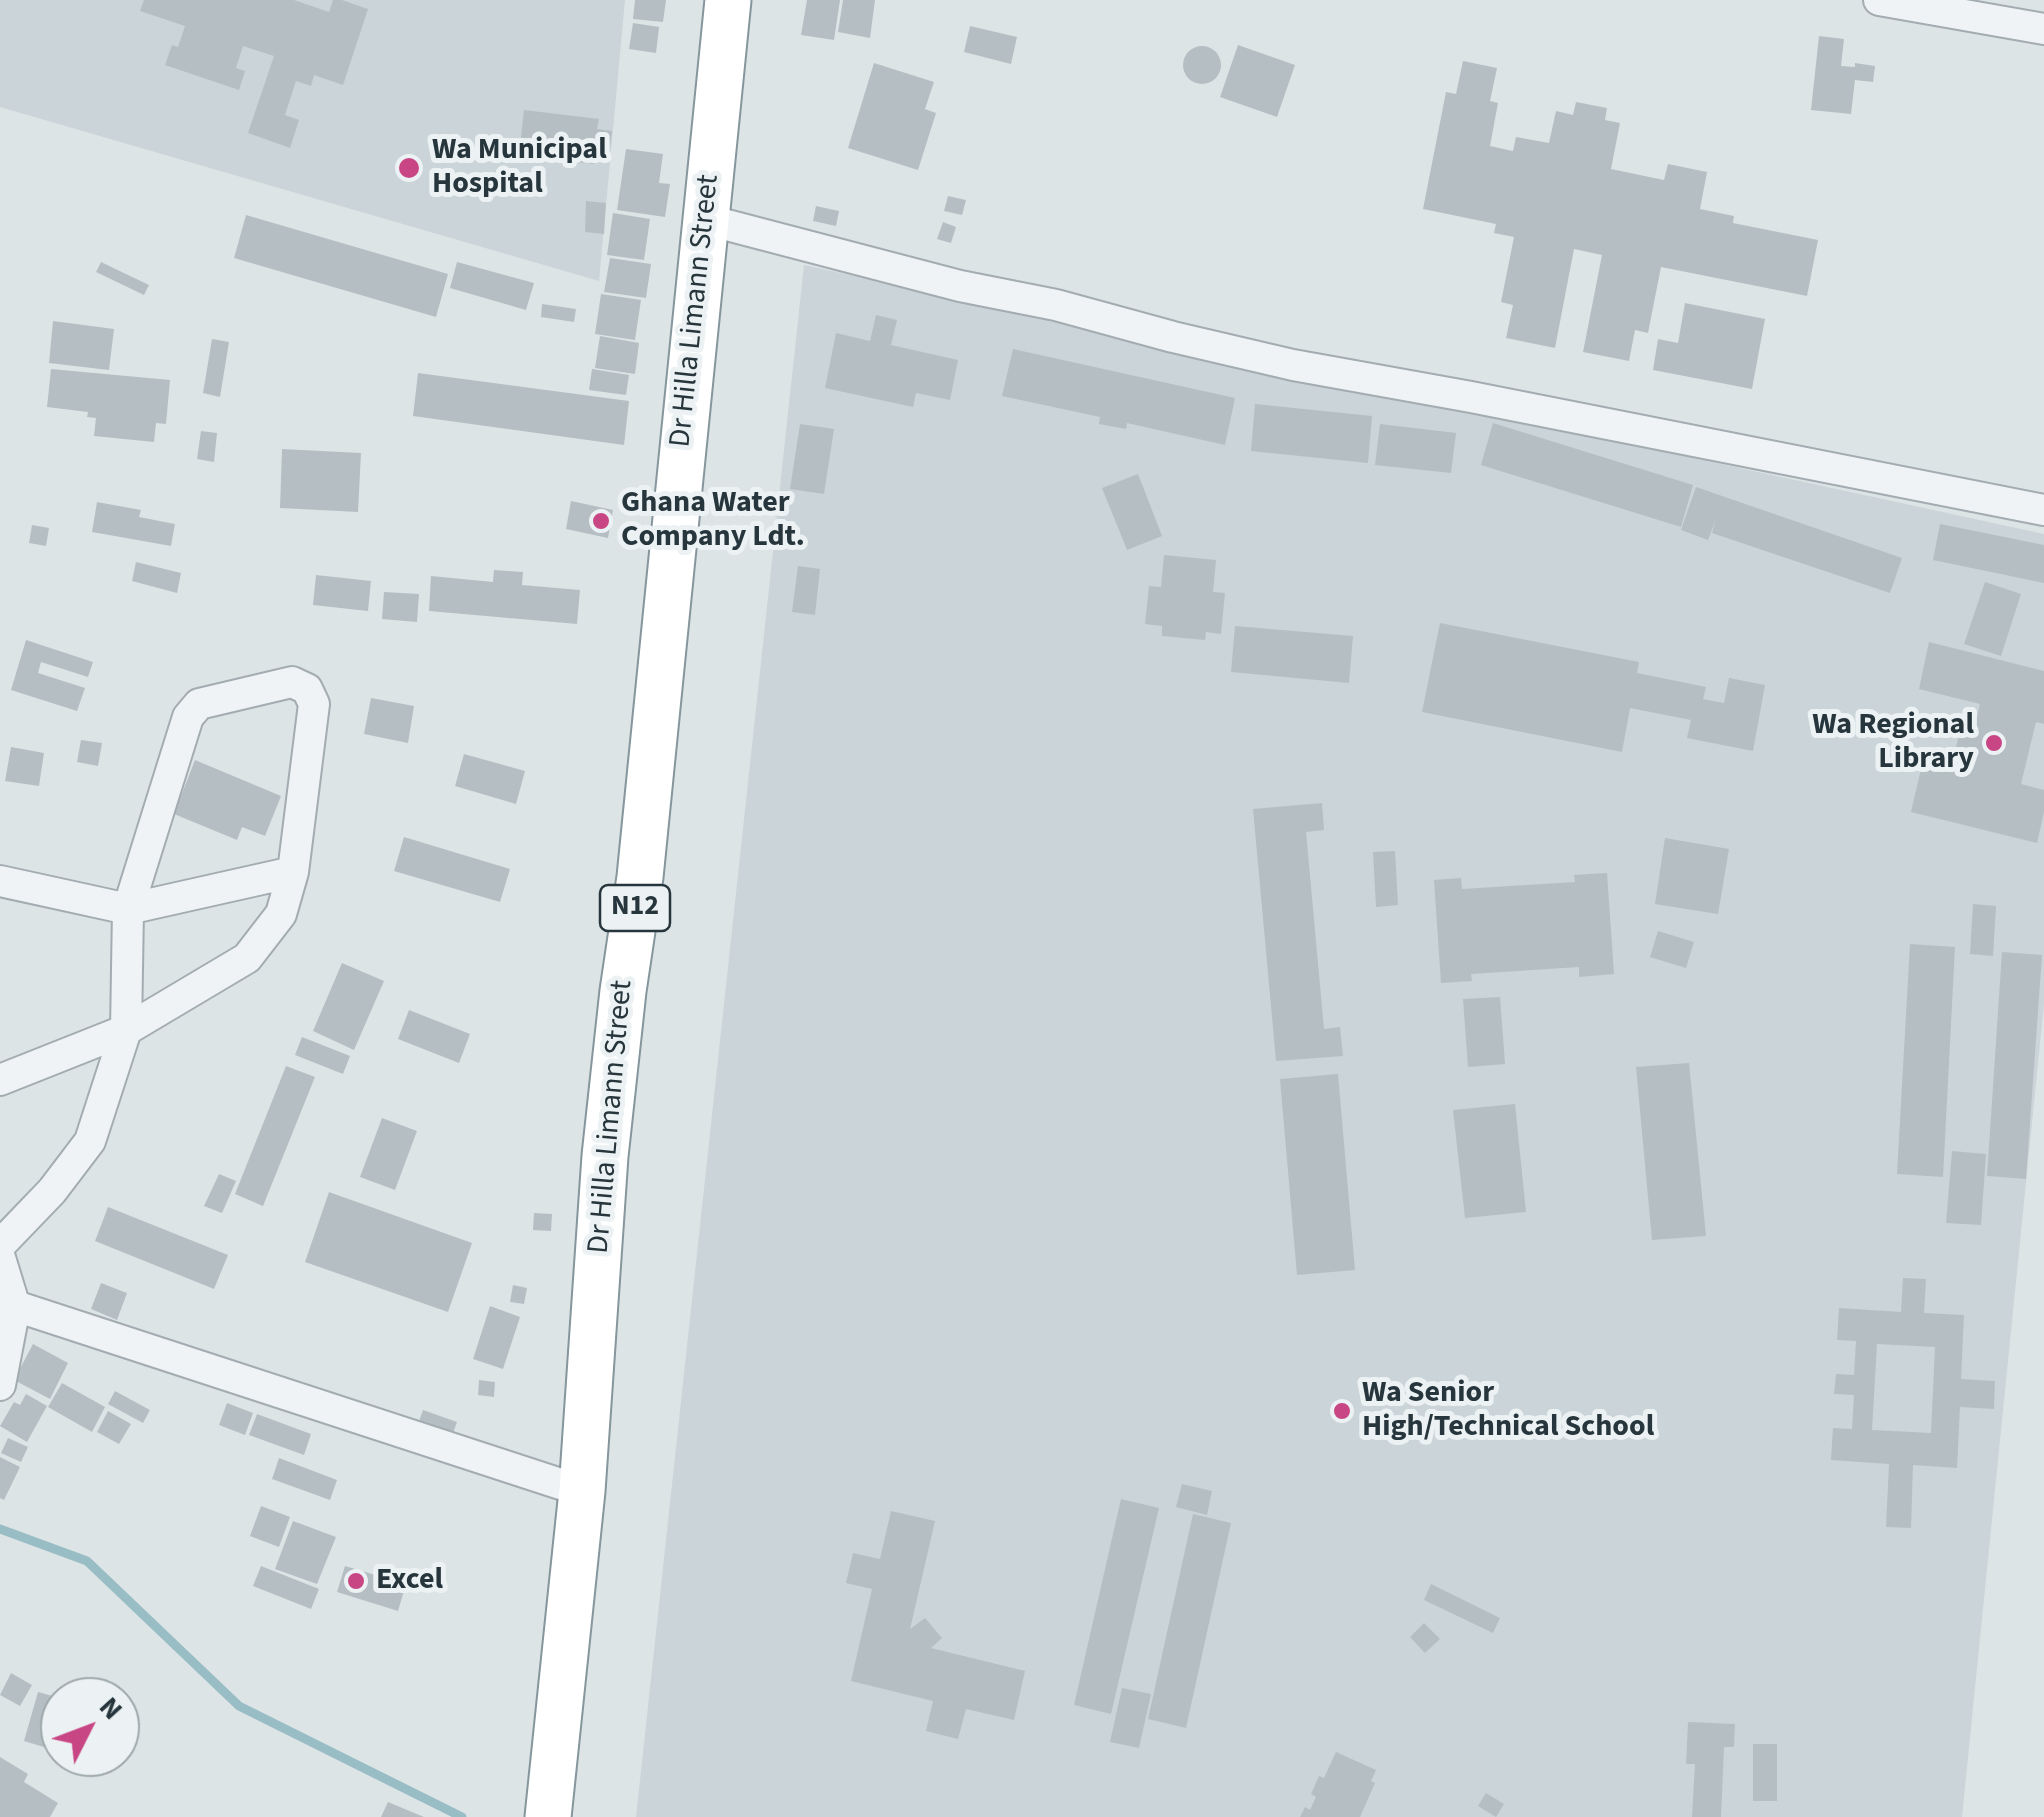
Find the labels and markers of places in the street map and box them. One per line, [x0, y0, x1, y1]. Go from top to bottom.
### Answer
place label: Wa Municipal Hospital [432, 133, 607, 204]
marker: Wa Municipal Hospital [396, 155, 422, 181]
place label: Ghana Water Company Ldt. [621, 486, 805, 556]
marker: Ghana Water Company Ldt. [590, 510, 612, 532]
place label: Wa Regional Library [1812, 708, 1974, 778]
marker: Wa Regional Library [1983, 732, 2005, 754]
place label: Wa Senior High/Technical School [1362, 1376, 1654, 1446]
marker: Wa Senior High/Technical School [1331, 1400, 1353, 1422]
place label: Excel [376, 1563, 443, 1599]
marker: Excel [345, 1570, 367, 1592]

